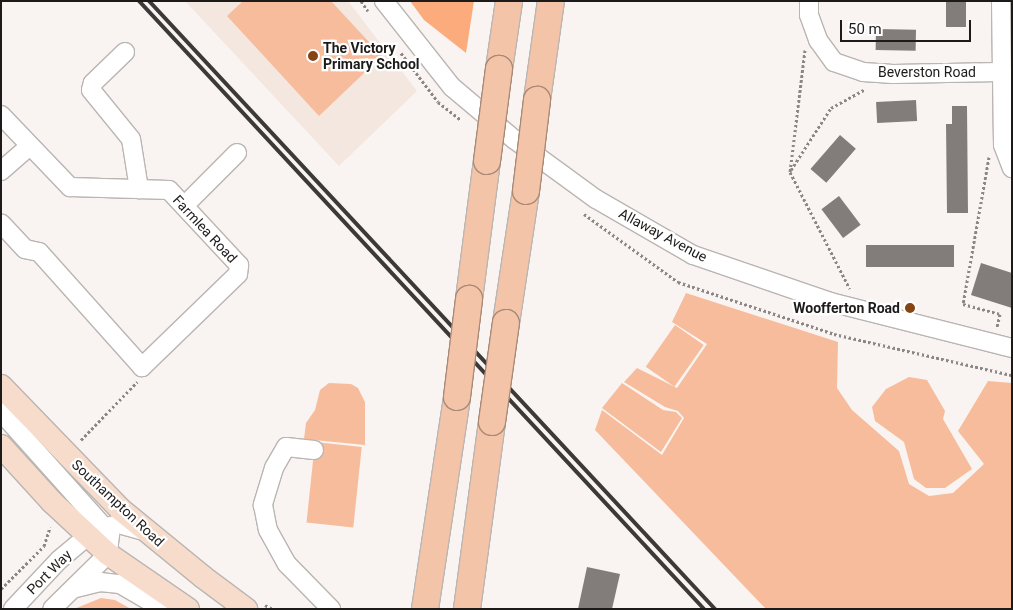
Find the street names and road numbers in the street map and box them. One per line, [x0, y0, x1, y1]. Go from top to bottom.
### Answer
street label: Beverston Road [878, 64, 976, 80]
street label: Farmlea Road [169, 192, 241, 266]
street label: Allaway Avenue [616, 205, 710, 265]
street label: Southampton Road [68, 456, 168, 550]
street label: Port Way [23, 546, 75, 598]

